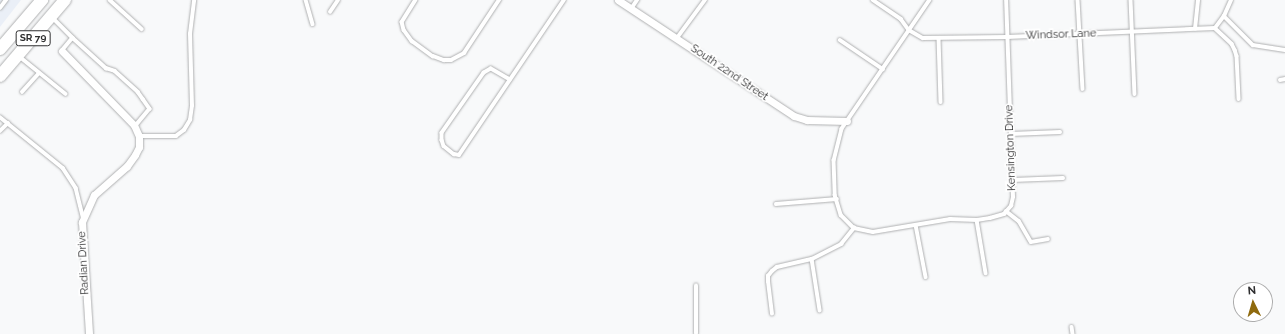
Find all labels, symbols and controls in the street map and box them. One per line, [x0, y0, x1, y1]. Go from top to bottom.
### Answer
street label: Windsor Lane [1025, 27, 1097, 43]
road number: SR 79 [15, 30, 51, 46]
street label: South 22nd Street [688, 42, 770, 104]
street label: Kensington Drive [1003, 105, 1019, 191]
street label: Radian Drive [76, 231, 92, 295]
north arrow [1233, 282, 1273, 322]
text: N [1247, 284, 1257, 297]

